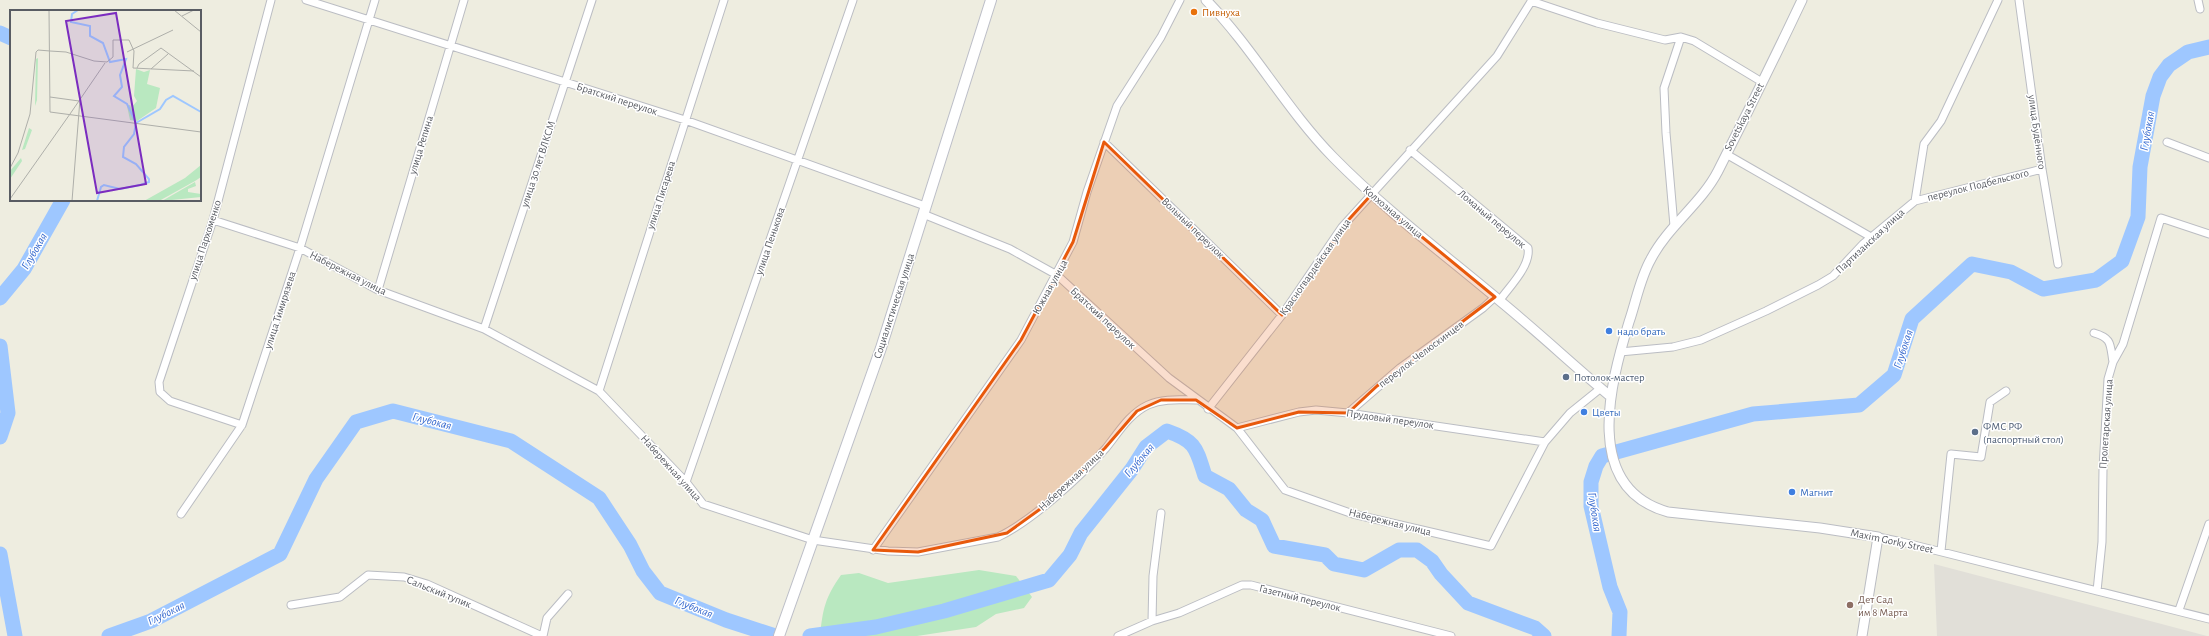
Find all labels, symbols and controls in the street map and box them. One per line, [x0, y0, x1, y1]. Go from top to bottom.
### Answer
marker: Пивнуха [1189, 7, 1199, 17]
place label: Пивнуха [1202, 7, 1240, 18]
inset map [10, 10, 201, 201]
street label: Братский переулок [575, 81, 659, 117]
street label: Sovetskaya Street [1722, 81, 1766, 153]
street label: улица Будённого [2026, 93, 2048, 170]
water label: Глубокая [2138, 110, 2156, 152]
street label: улица Репина [407, 114, 435, 177]
street label: улица 30 лет ВЛКСМ [519, 119, 557, 210]
street label: улица Писарева [644, 159, 677, 231]
street label: переулок Подбельского [1926, 167, 2030, 203]
street label: Колхозная улица [1361, 184, 1425, 240]
street label: Ломаный переулок [1456, 188, 1528, 250]
street label: Вольный переулок [1160, 195, 1226, 261]
street label: улица Пархоменко [187, 199, 223, 282]
street label: улица Пенькова [753, 206, 787, 277]
street label: Партизанская улица [1833, 206, 1907, 276]
street label: Красногвардейская улица [1277, 217, 1353, 317]
water label: Глубокая [19, 231, 49, 271]
street label: Набережная улица [308, 249, 388, 297]
street label: Социалистическая улица [872, 252, 916, 360]
street label: Южная улица [1030, 258, 1070, 316]
street label: улица Тимирязева [262, 270, 298, 351]
street label: Братский переулок [1068, 285, 1138, 351]
street label: переулок Челюскинцев [1376, 318, 1466, 390]
marker: надо брать [1604, 326, 1614, 336]
place label: надо брать [1617, 326, 1666, 337]
water label: Глубокая [1891, 328, 1915, 370]
marker: Потолок-мастер [1561, 372, 1571, 382]
place label: Потолок-мастер [1574, 372, 1645, 383]
street label: Пролетарская улица [2097, 379, 2115, 469]
street label: Прудовый переулок [1345, 407, 1435, 431]
marker: Цветы [1579, 407, 1589, 417]
place label: Цветы [1592, 407, 1620, 418]
water label: Глубокая [411, 410, 453, 432]
place label: ФМС РФ (паспортный стол) [1983, 421, 2064, 445]
marker: ФМС РФ (паспортный стол) [1970, 427, 1980, 437]
street label: Набережная улица [639, 433, 703, 503]
water label: Глубокая [1122, 441, 1156, 479]
street label: Набережная улица [1036, 447, 1106, 513]
marker: Магнит [1787, 487, 1797, 497]
place label: Магнит [1800, 487, 1833, 498]
water label: Глубокая [1586, 491, 1604, 533]
street label: Набережная улица [1348, 506, 1432, 538]
street label: Maxim Gorky Street [1850, 527, 1935, 555]
street label: Сальский тупик [405, 574, 473, 610]
street label: Газетный переулок [1258, 583, 1342, 613]
water label: Глубокая [673, 594, 715, 620]
place label: Дет Сад им 8 Марта [1858, 594, 1908, 618]
water label: Глубокая [145, 599, 187, 627]
marker: Дет Сад им 8 Марта [1845, 600, 1855, 610]

